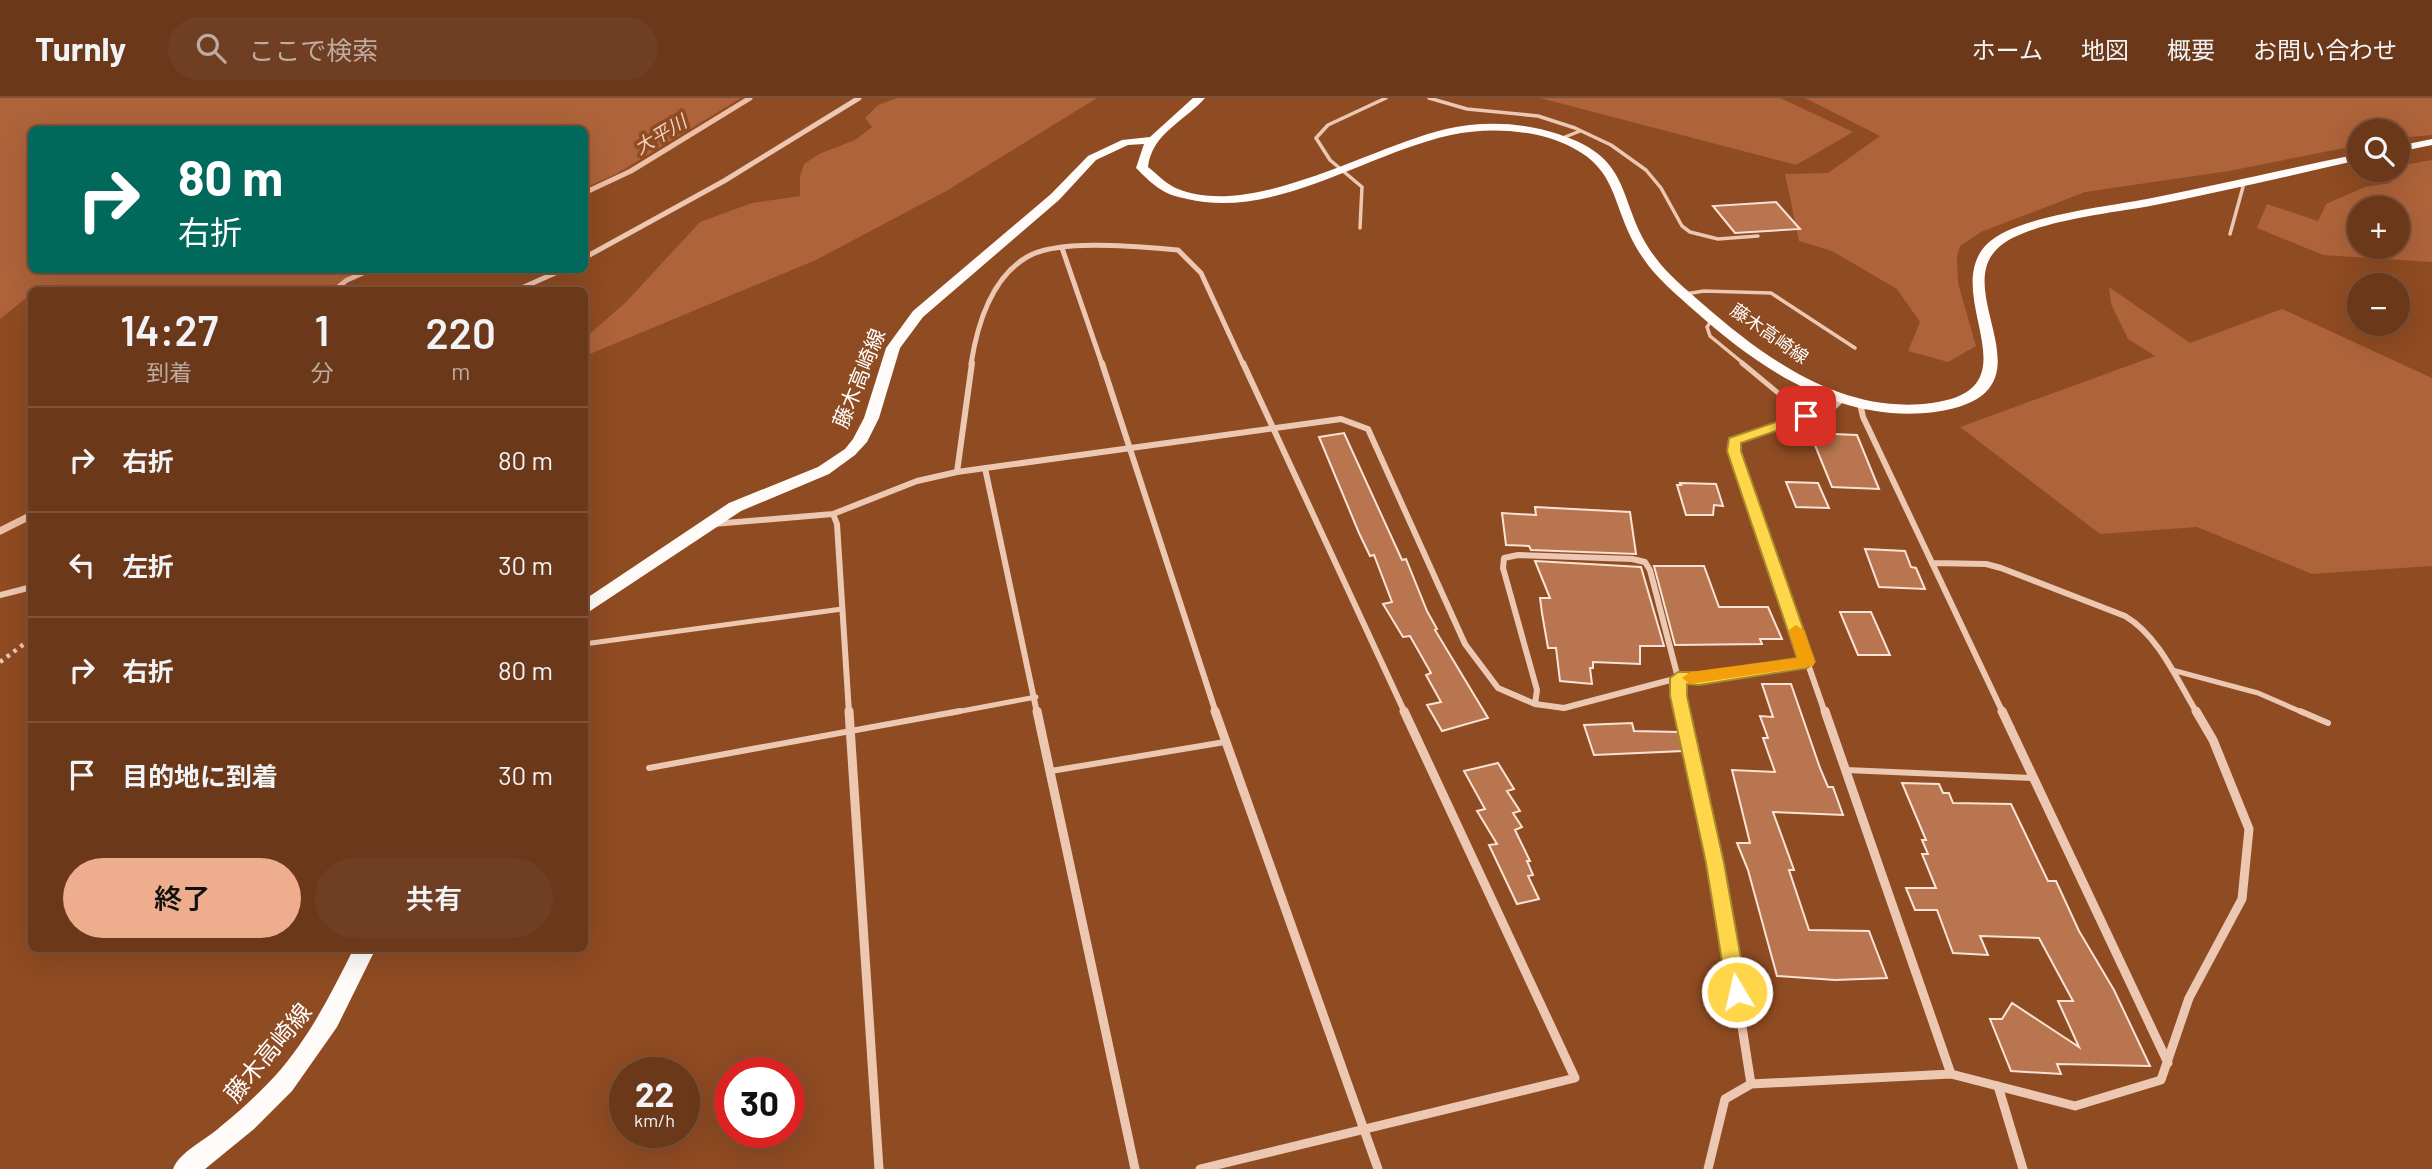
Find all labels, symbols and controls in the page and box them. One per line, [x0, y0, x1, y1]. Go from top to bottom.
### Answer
search box [168, 17, 658, 80]
text: Turnly [35, 28, 126, 68]
icon: search [192, 29, 230, 67]
text: ここで検索 [248, 34, 378, 65]
text: ホーム [1972, 35, 2043, 64]
text: 地図 [2081, 35, 2129, 64]
text: 概要 [2167, 35, 2215, 64]
text: お問い合わせ [2253, 35, 2397, 64]
water label: 大平川 [630, 108, 692, 159]
map controls [2347, 119, 2410, 336]
button: search [2347, 119, 2410, 182]
text: 80 m [178, 147, 283, 206]
icon: right [63, 154, 154, 245]
button: + [2347, 196, 2410, 259]
text: 右折 [178, 212, 242, 250]
button: − [2347, 273, 2410, 336]
street label: 藤木高崎線 [1727, 298, 1813, 368]
text: 14:27 [120, 304, 218, 354]
text: 1 [314, 304, 329, 354]
text: 220 [426, 307, 496, 357]
street label: 藤木高崎線 [827, 325, 889, 431]
text: m [451, 357, 470, 385]
text: 到着 [146, 358, 192, 386]
text: 分 [310, 358, 333, 386]
pin [1776, 386, 1836, 446]
icon: arrive [1787, 397, 1825, 435]
icon: right [63, 441, 101, 479]
text: 80 m [498, 444, 553, 475]
text: 右折 [122, 445, 174, 476]
icon: left [63, 546, 101, 584]
text: 30 m [498, 549, 553, 580]
text: 左折 [122, 550, 174, 581]
icon: right [63, 651, 101, 689]
text: 80 m [498, 654, 553, 685]
text: 右折 [122, 655, 174, 686]
icon: arrive [63, 756, 101, 794]
text: 30 m [498, 759, 553, 790]
text: 目的地に到着 [122, 760, 278, 791]
button: 終了 [63, 858, 301, 938]
button: 共有 [315, 858, 553, 938]
position arrow [1700, 955, 1774, 1029]
street label: 藤木高崎線 [217, 997, 317, 1107]
speed limit sign: 30 [714, 1057, 805, 1148]
text: 22 [635, 1072, 674, 1114]
text: km/h [634, 1109, 675, 1131]

